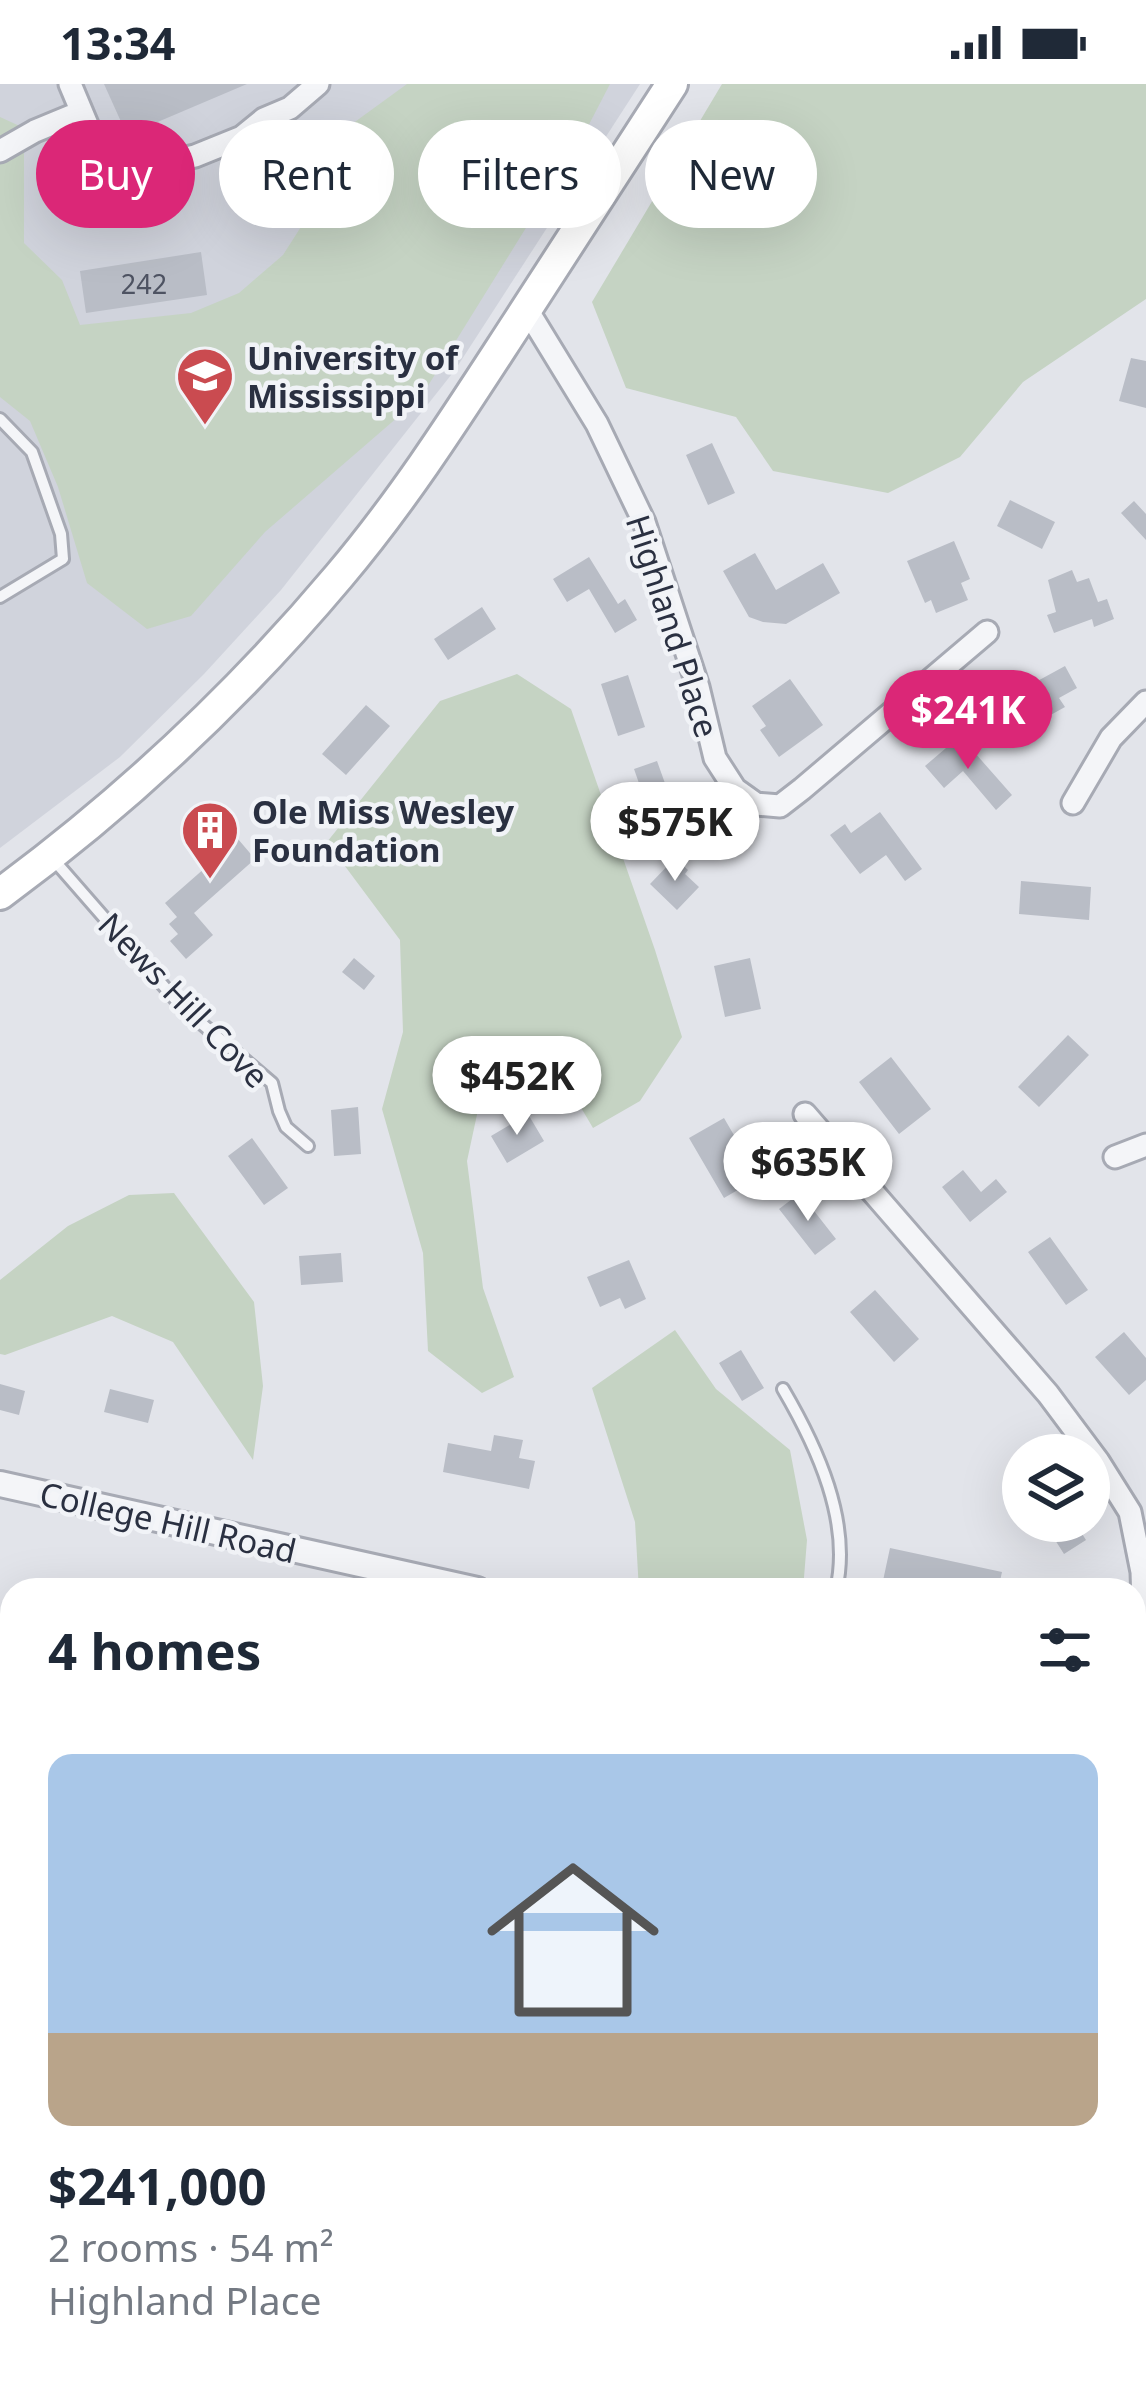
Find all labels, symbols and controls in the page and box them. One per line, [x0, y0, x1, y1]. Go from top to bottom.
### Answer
text: 13:34 [60, 12, 176, 73]
chip: Buy [36, 120, 195, 228]
chip: Rent [219, 120, 394, 228]
chip: Filters [418, 120, 621, 228]
chip: New [645, 120, 817, 228]
house number: 242 [121, 265, 167, 302]
place label: University of Mississippi [247, 335, 460, 418]
school or university icon: University of Mississippi [174, 345, 236, 427]
street label: Highland Place [616, 509, 730, 743]
pin: $241K [884, 670, 1052, 772]
text: $241K [910, 682, 1026, 735]
pin: $575K [591, 782, 759, 884]
place label: Ole Miss Wesley Foundation [252, 789, 514, 872]
text: $575K [617, 794, 733, 847]
building icon: Ole Miss Wesley Foundation [179, 799, 241, 881]
street label: News Hill Cove [89, 903, 279, 1097]
pin: $452K [433, 1036, 601, 1138]
text: $452K [459, 1048, 575, 1101]
pin: $635K [724, 1122, 892, 1224]
text: $635K [750, 1134, 866, 1187]
map controls [1002, 1434, 1110, 1542]
button: layers [1002, 1434, 1110, 1542]
street label: College Hill Road [35, 1471, 301, 1573]
text: 4 homes [48, 1615, 261, 1685]
icon: filters [1032, 1617, 1098, 1683]
icon: home [465, 1832, 681, 2048]
text: $241,000 [48, 2150, 267, 2220]
text: 2 rooms · 54 m² [48, 2220, 334, 2273]
text: Highland Place [48, 2273, 321, 2326]

